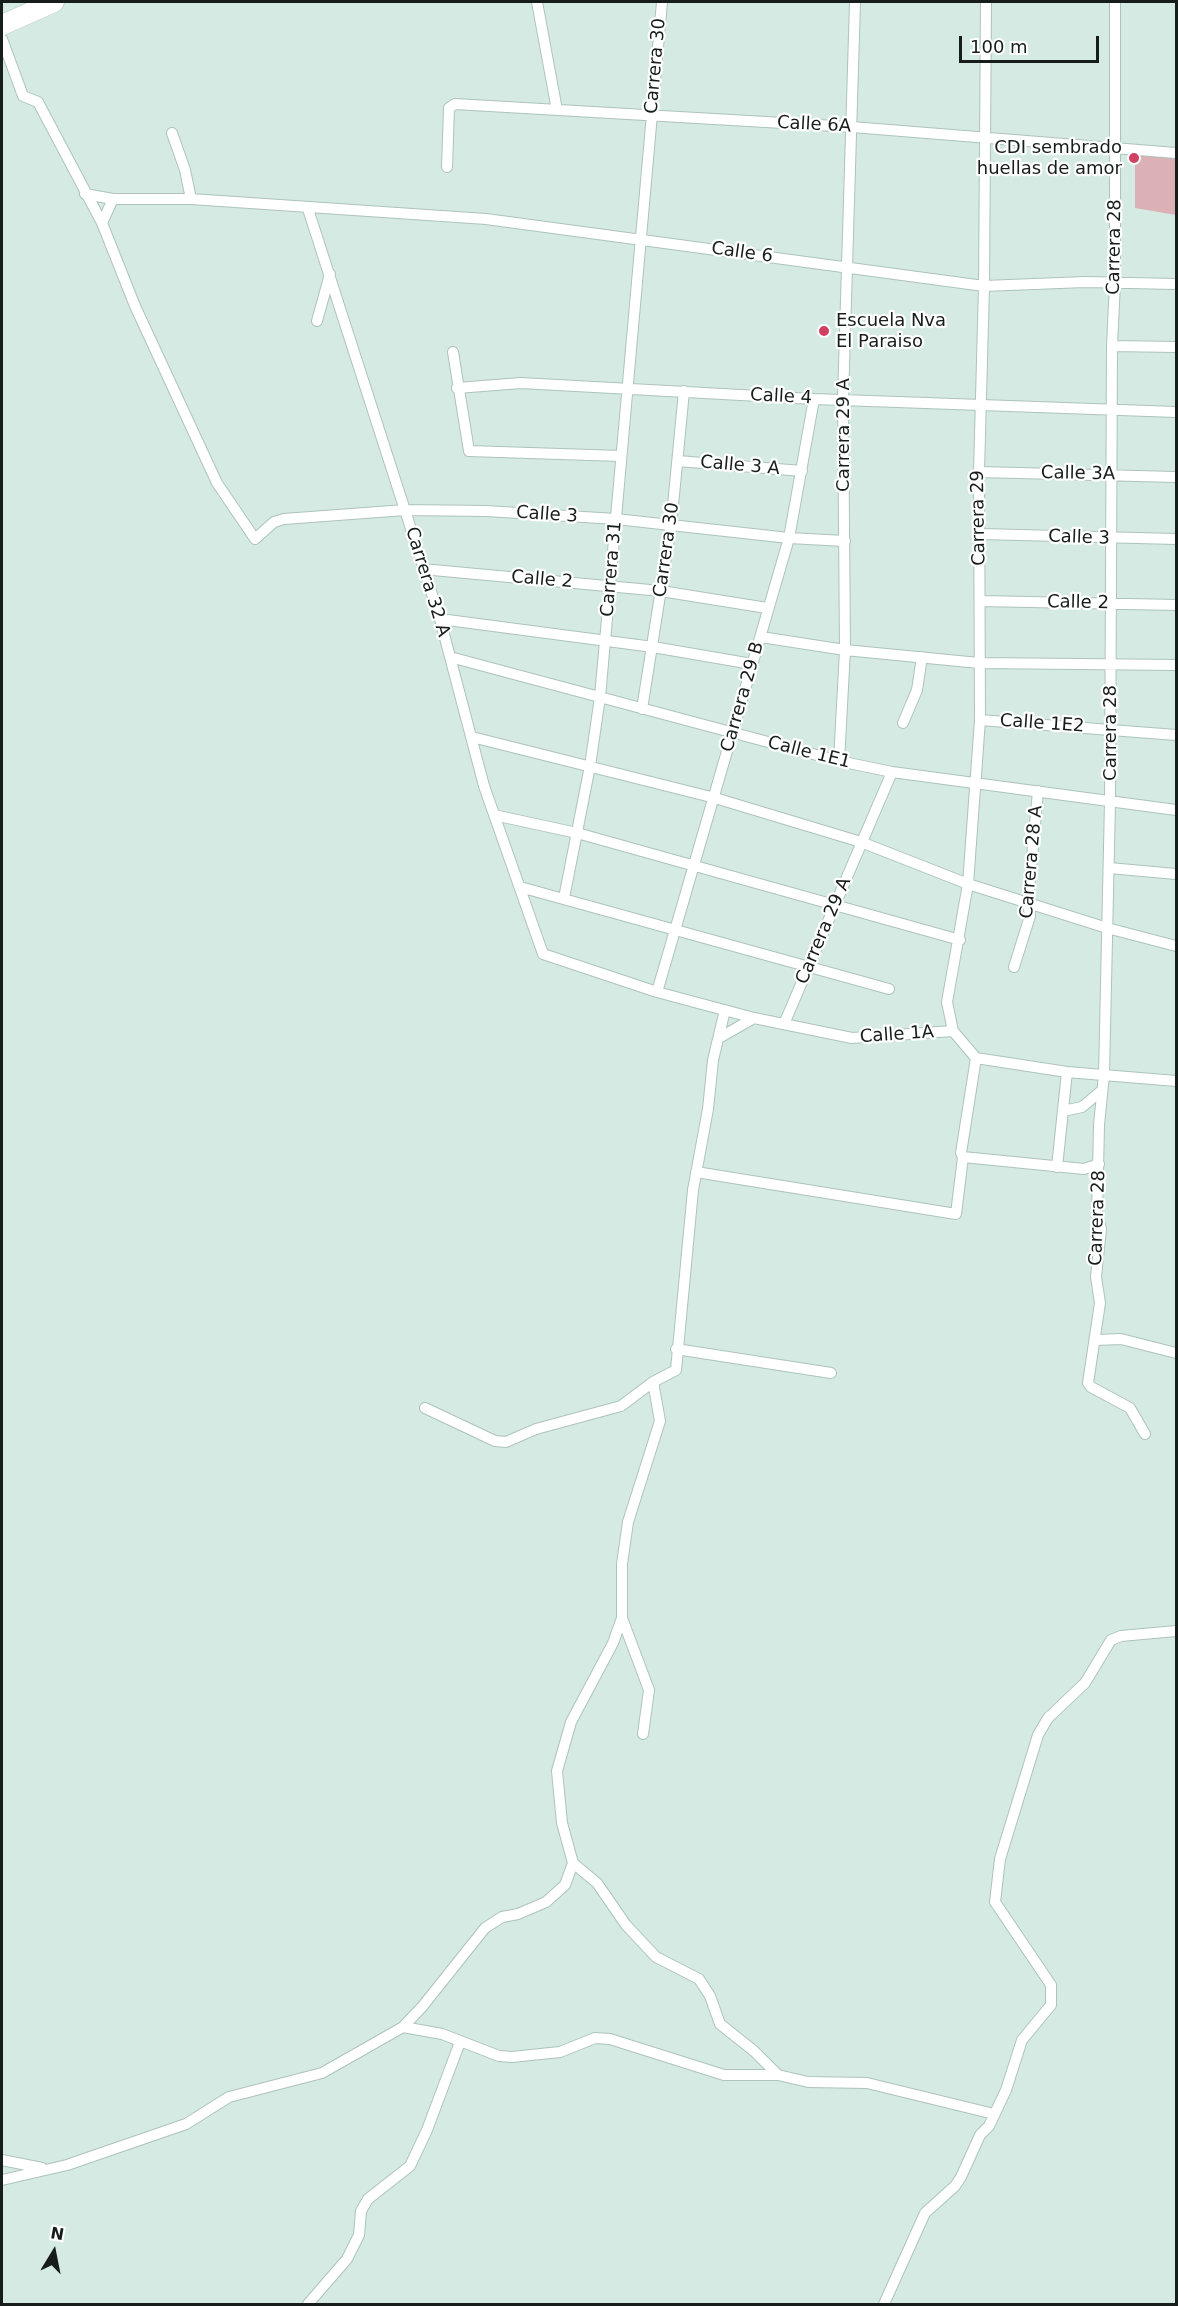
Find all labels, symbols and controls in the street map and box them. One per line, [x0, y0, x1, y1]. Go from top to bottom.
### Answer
street label: Carrera 30 [641, 17, 671, 115]
scale bar [962, 24, 1102, 62]
text: 100 m [970, 36, 1028, 57]
street label: Calle 6A [776, 112, 852, 138]
place label: CDI sembrado huellas de amor [977, 137, 1122, 180]
marker: CDI sembrado huellas de amor [1127, 151, 1141, 165]
street label: Carrera 28 [1103, 199, 1127, 295]
street label: Calle 6 [710, 238, 774, 268]
place label: Escuela Nva El Paraiso [836, 310, 946, 352]
marker: Escuela Nva El Paraiso [817, 324, 831, 338]
street label: Carrera 29 A [833, 378, 855, 492]
street label: Calle 4 [750, 385, 812, 409]
street label: Calle 3 A [699, 452, 781, 480]
street label: Calle 3A [1041, 463, 1115, 485]
street label: Carrera 29 [967, 470, 991, 566]
street label: Carrera 30 [650, 501, 684, 599]
street label: Calle 3 [515, 502, 579, 528]
street label: Carrera 31 [597, 520, 627, 618]
street label: Carrera 32 A [400, 524, 454, 640]
street label: Calle 3 [1048, 526, 1110, 550]
street label: Calle 2 [510, 567, 574, 593]
street label: Calle 2 [1047, 592, 1109, 614]
street label: Carrera 29 B [717, 639, 769, 755]
street label: Carrera 28 [1100, 685, 1122, 781]
street label: Calle 1E2 [999, 710, 1085, 738]
street label: Calle 1E1 [765, 732, 853, 774]
street label: Carrera 28 A [1016, 804, 1048, 920]
street label: Carrera 29 A [792, 874, 856, 988]
street label: Calle 1A [859, 1022, 935, 1048]
street label: Carrera 28 [1086, 1170, 1110, 1266]
north arrow [24, 2222, 84, 2282]
text: N [49, 2223, 65, 2244]

